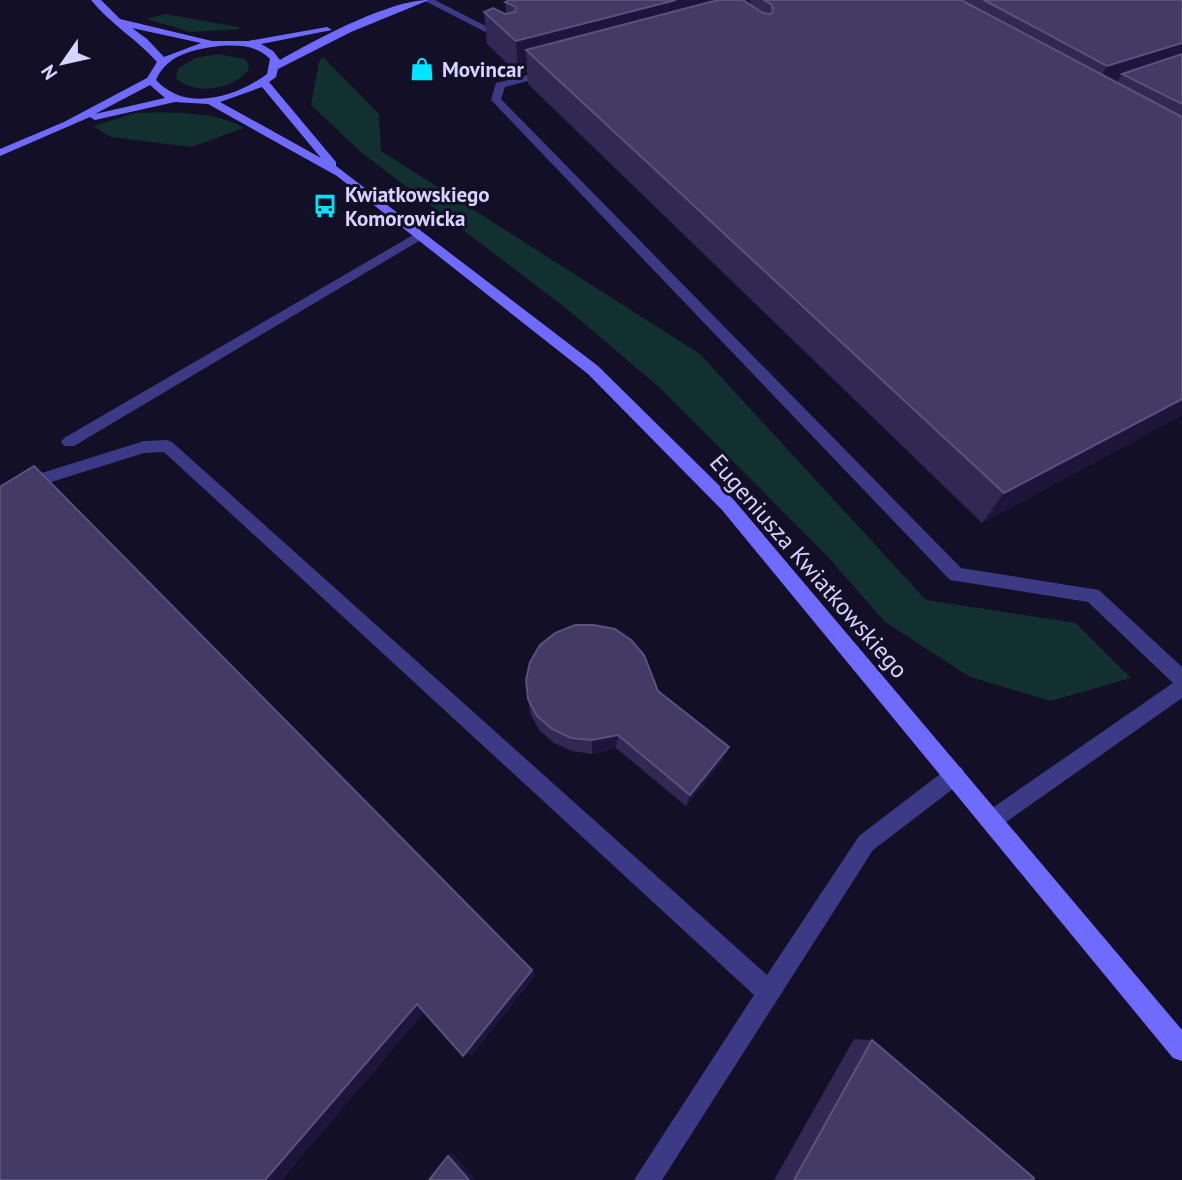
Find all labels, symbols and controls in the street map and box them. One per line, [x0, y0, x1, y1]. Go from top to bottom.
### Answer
north arrow [28, 28, 98, 98]
shop icon: Movincar [408, 55, 436, 83]
place label: Movincar [442, 56, 524, 83]
text: N [35, 61, 62, 84]
place label: Kwiatkowskiego Komorowicka [345, 181, 490, 232]
bus stop icon: Kwiatkowskiego Komorowicka [311, 192, 339, 220]
street label: Eugeniusza Kwiatkowskiego [703, 447, 915, 685]

